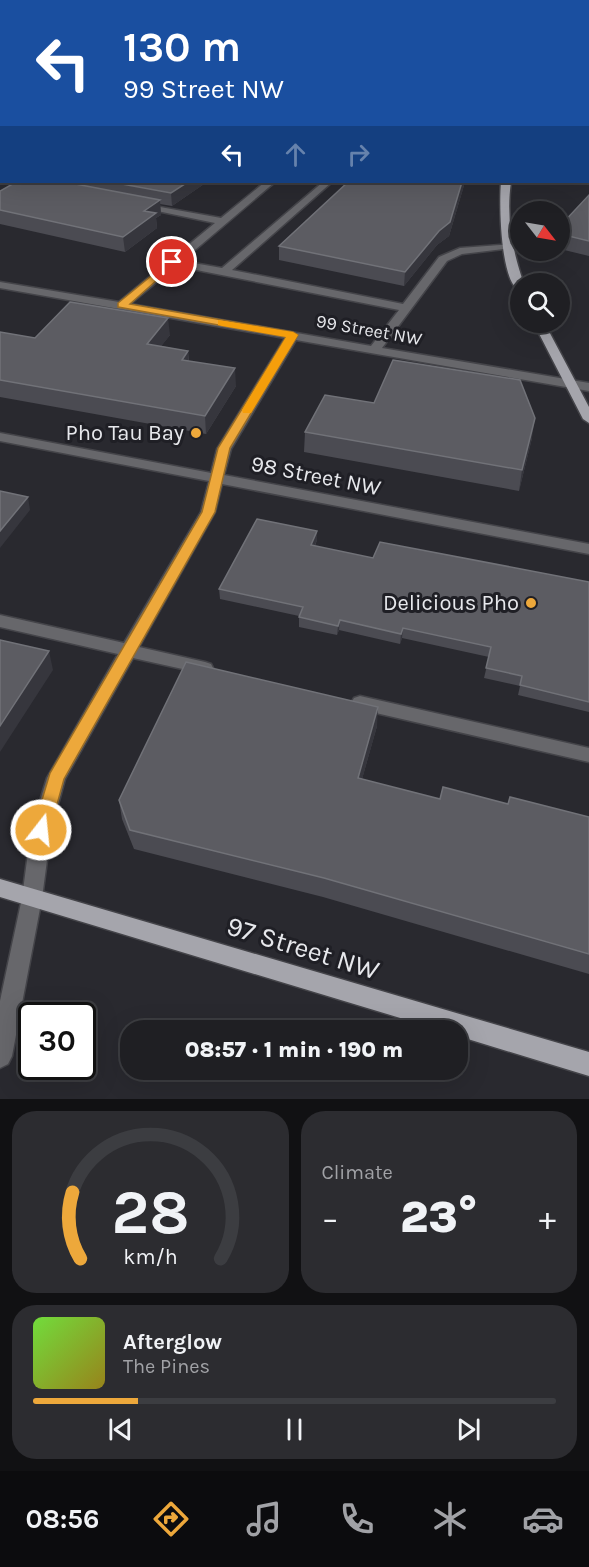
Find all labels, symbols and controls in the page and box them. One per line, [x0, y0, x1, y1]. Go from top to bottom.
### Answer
text: 130 m [123, 22, 241, 72]
icon: left [24, 24, 102, 102]
text: 99 Street NW [123, 73, 284, 105]
icon: left [216, 138, 249, 171]
icon: ahead [279, 138, 312, 171]
icon: right [342, 138, 375, 171]
north arrow [510, 201, 570, 261]
map controls [510, 201, 570, 333]
pin [146, 236, 197, 287]
icon: arrive [155, 245, 188, 278]
button: search [510, 273, 570, 333]
street label: 99 Street NW [314, 310, 424, 350]
place label: Pho Tau Bay [66, 420, 184, 446]
marker: Pho Tau Bay [189, 426, 203, 440]
street label: 98 Street NW [249, 451, 384, 501]
place label: Delicious Pho [383, 590, 519, 616]
marker: Delicious Pho [524, 596, 538, 610]
position arrow [9, 798, 73, 862]
street label: 97 Street NW [223, 910, 383, 986]
speed limit sign: 30 [18, 1002, 96, 1080]
text: 08:57 · 1 min · 190 m [185, 1037, 403, 1063]
text: Climate [322, 1161, 393, 1184]
text: 28 [111, 1176, 189, 1249]
text: 23° [400, 1191, 478, 1243]
text: − [322, 1199, 339, 1237]
text: + [539, 1199, 556, 1237]
text: km/h [123, 1244, 177, 1269]
text: Afterglow [123, 1329, 222, 1355]
text: The Pines [123, 1355, 210, 1378]
icon: previous [104, 1413, 137, 1446]
icon: pause [278, 1413, 311, 1446]
icon: next [452, 1413, 485, 1446]
icon: directions [150, 1498, 192, 1540]
icon: music [243, 1498, 285, 1540]
icon: phone [336, 1498, 378, 1540]
icon: climate [429, 1498, 471, 1540]
icon: car [522, 1498, 564, 1540]
text: 08:56 [25, 1503, 99, 1535]

